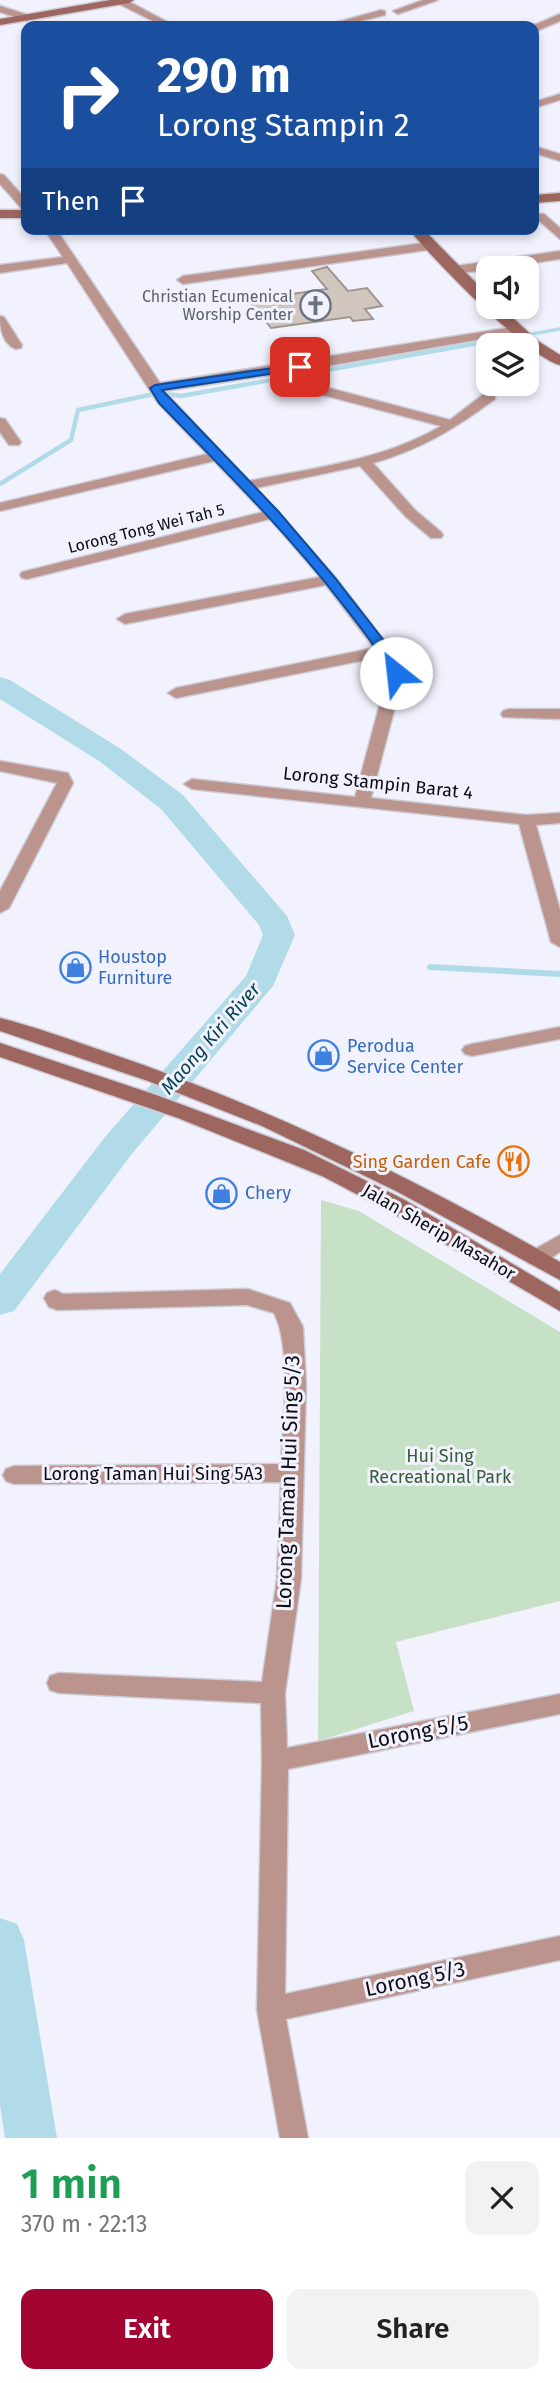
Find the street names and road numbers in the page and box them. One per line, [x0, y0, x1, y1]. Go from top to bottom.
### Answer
street label: Lorong Tong Wei Tah 5 [66, 500, 226, 557]
street label: Lorong Stampin Barat 4 [282, 762, 474, 804]
street label: Jalan Sherip Masahor [359, 1179, 519, 1285]
street label: Lorong Taman Hui Sing 5/3 [271, 1354, 305, 1610]
street label: Lorong Taman Hui Sing 5A3 [43, 1463, 263, 1485]
street label: Lorong 5/5 [366, 1710, 470, 1754]
street label: Lorong 5/3 [363, 1956, 467, 2002]

